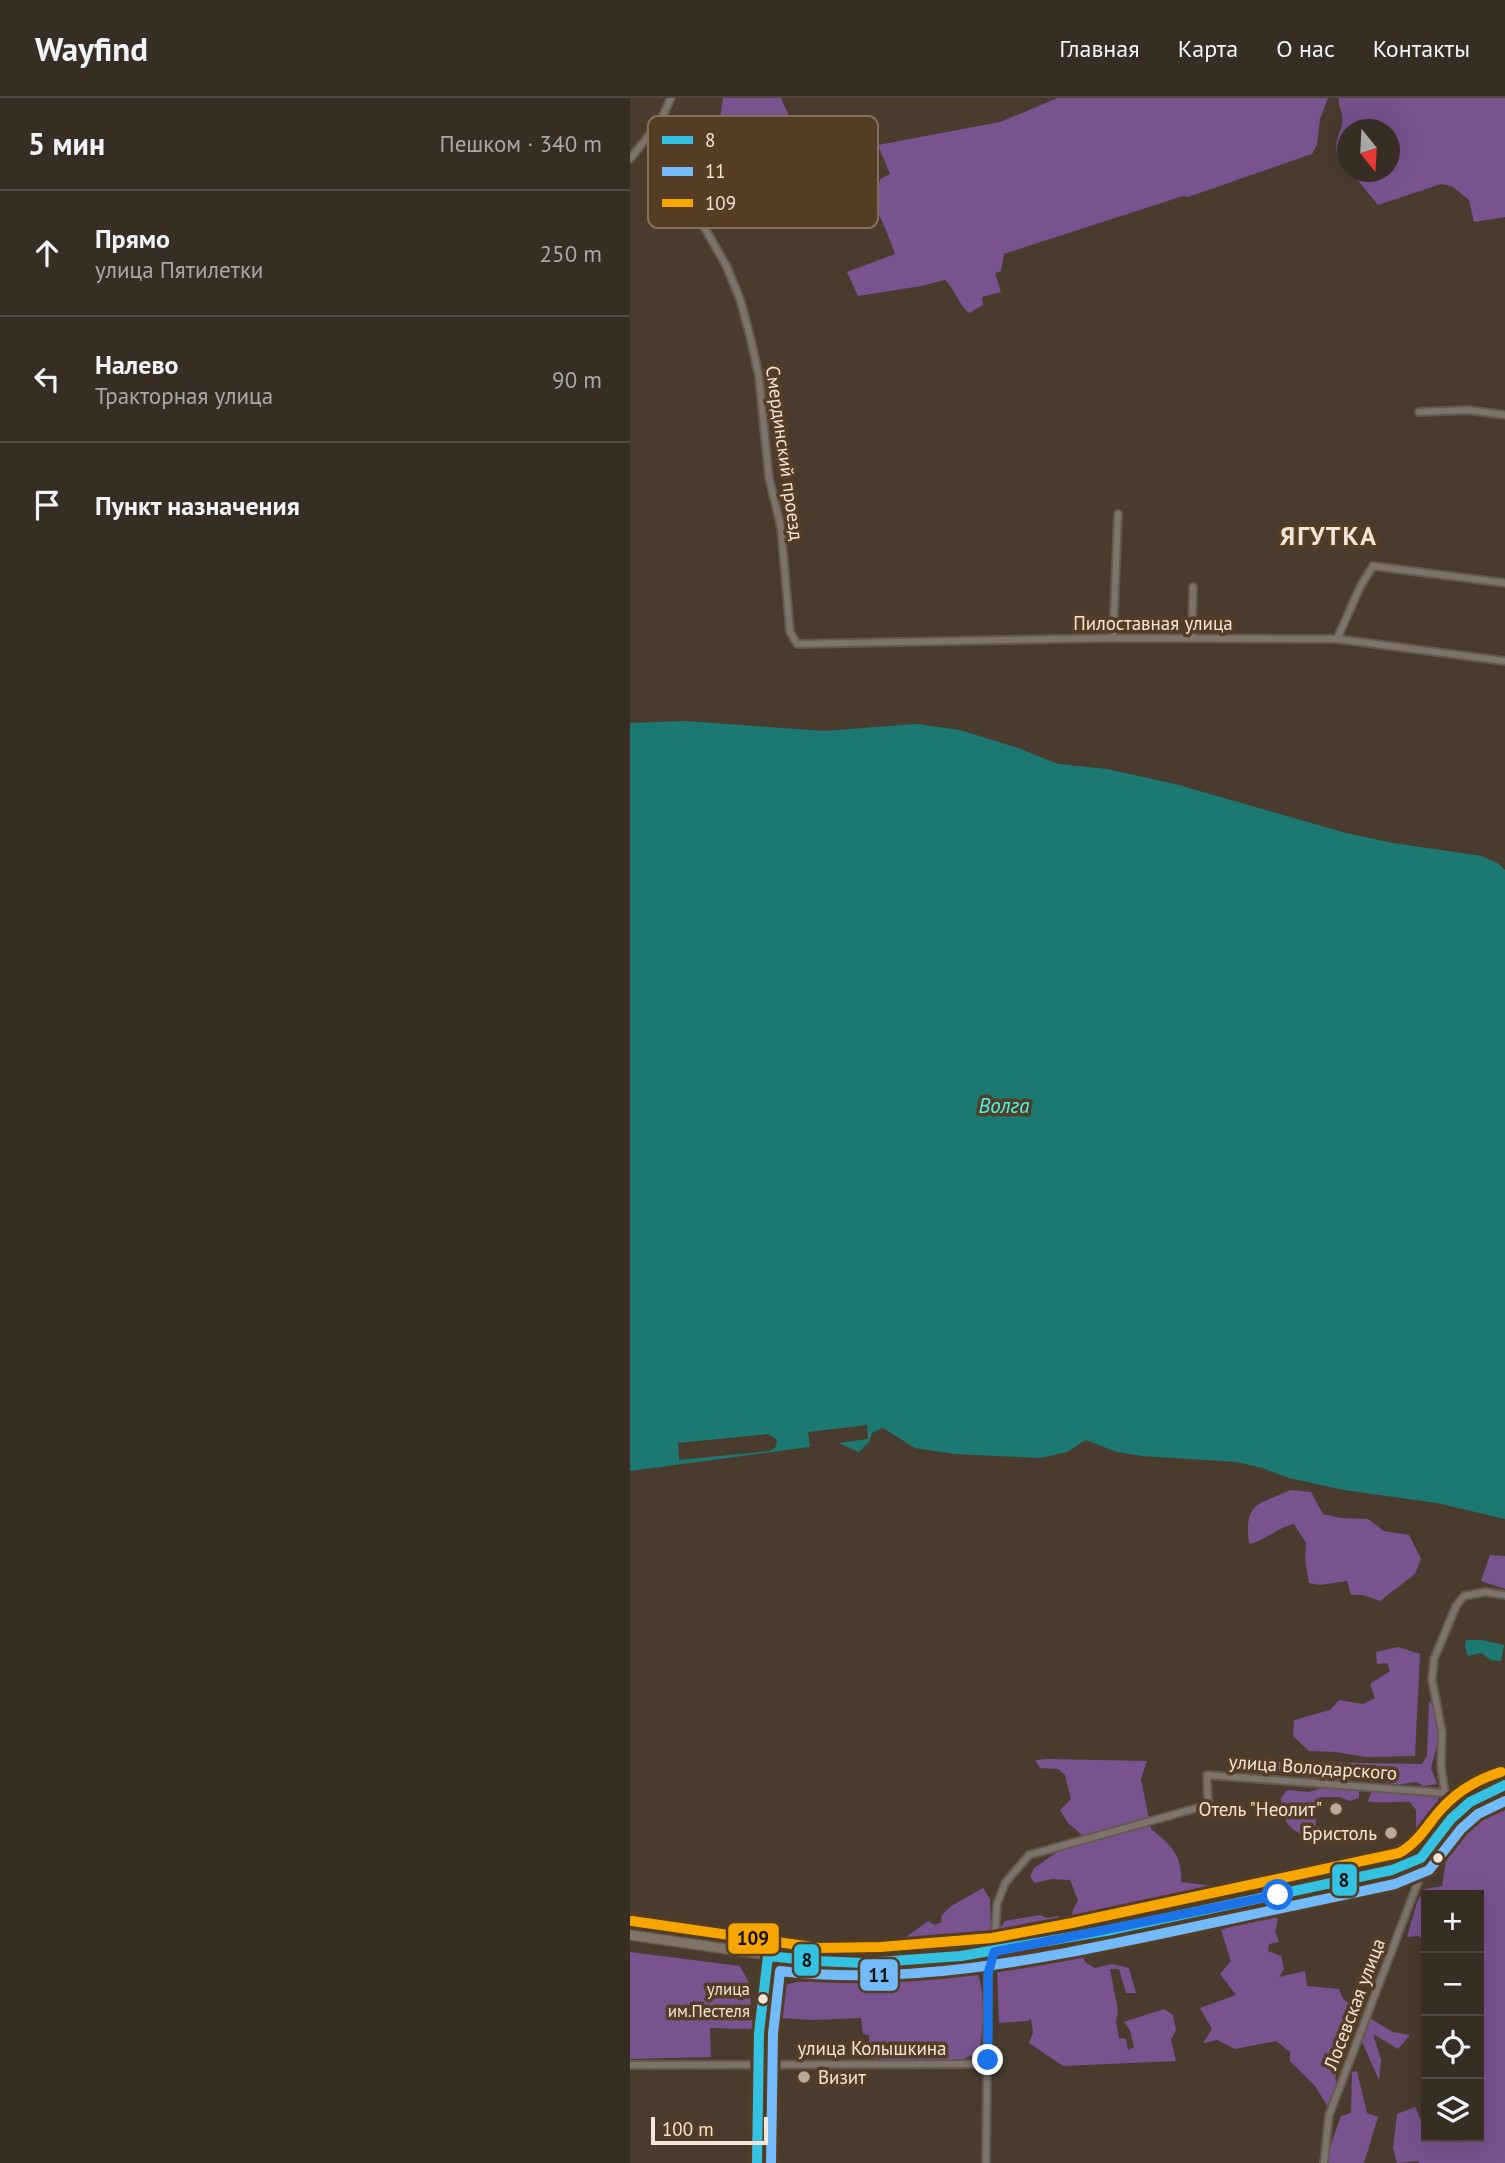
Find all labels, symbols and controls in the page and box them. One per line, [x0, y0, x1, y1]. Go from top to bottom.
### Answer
text: Wayfind [35, 27, 148, 70]
text: Главная [1059, 33, 1140, 64]
text: Карта [1178, 33, 1238, 64]
text: О нас [1276, 33, 1335, 64]
text: Контакты [1373, 33, 1470, 64]
legend [648, 116, 878, 228]
north arrow [1337, 119, 1400, 182]
text: 5 мин [28, 124, 105, 163]
text: 8 [705, 128, 715, 152]
text: Пешком · 340 m [439, 129, 602, 158]
text: 11 [705, 159, 726, 183]
text: 109 [705, 191, 736, 215]
text: Прямо [95, 222, 170, 255]
icon: ahead [28, 234, 66, 272]
text: 250 m [540, 239, 602, 268]
text: улица Пятилетки [95, 255, 263, 284]
text: Налево [95, 348, 179, 381]
icon: left [28, 360, 66, 398]
street label: Смердинский проезд [761, 364, 809, 542]
text: 90 m [552, 365, 602, 394]
text: Тракторная улица [95, 381, 273, 410]
icon: arrive [28, 486, 66, 524]
text: Пункт назначения [95, 489, 300, 522]
district label: ЯГУТКА [1280, 519, 1378, 552]
street label: Пилоставная улица [1073, 611, 1233, 635]
water label: Волга [979, 1092, 1030, 1119]
street label: улица Володарского [1228, 1749, 1398, 1785]
place label: Отель "Неолит" [1199, 1797, 1322, 1821]
marker: Отель "Неолит" [1328, 1801, 1344, 1817]
place label: Бристоль [1302, 1821, 1377, 1845]
marker: Бристоль [1383, 1825, 1399, 1841]
unlabelled marker [1431, 1851, 1445, 1865]
line badge: 8 [1331, 1863, 1358, 1897]
text: 8 [1339, 1868, 1349, 1892]
route start [1262, 1879, 1293, 1910]
map controls [1421, 1890, 1484, 2142]
button: + [1421, 1890, 1484, 1953]
line badge: 109 [727, 1922, 780, 1955]
text: 109 [737, 1926, 769, 1950]
street label: Лосевская улица [1318, 1935, 1390, 2074]
line badge: 8 [793, 1943, 820, 1977]
text: 8 [802, 1948, 812, 1972]
button: − [1421, 1953, 1484, 2016]
line badge: 11 [859, 1958, 899, 1992]
text: 11 [868, 1963, 890, 1987]
place label: улица им.Пестеля [668, 1978, 750, 2022]
marker: улица им.Пестеля [756, 1992, 770, 2006]
button: locate [1421, 2016, 1484, 2079]
street label: улица Колышкина [797, 2036, 947, 2060]
route end [972, 2044, 1003, 2075]
place label: Визит [818, 2065, 866, 2089]
marker: Визит [796, 2069, 812, 2085]
button: layers [1421, 2079, 1484, 2142]
scale bar [651, 2114, 768, 2146]
text: 100 m [662, 2117, 714, 2141]

